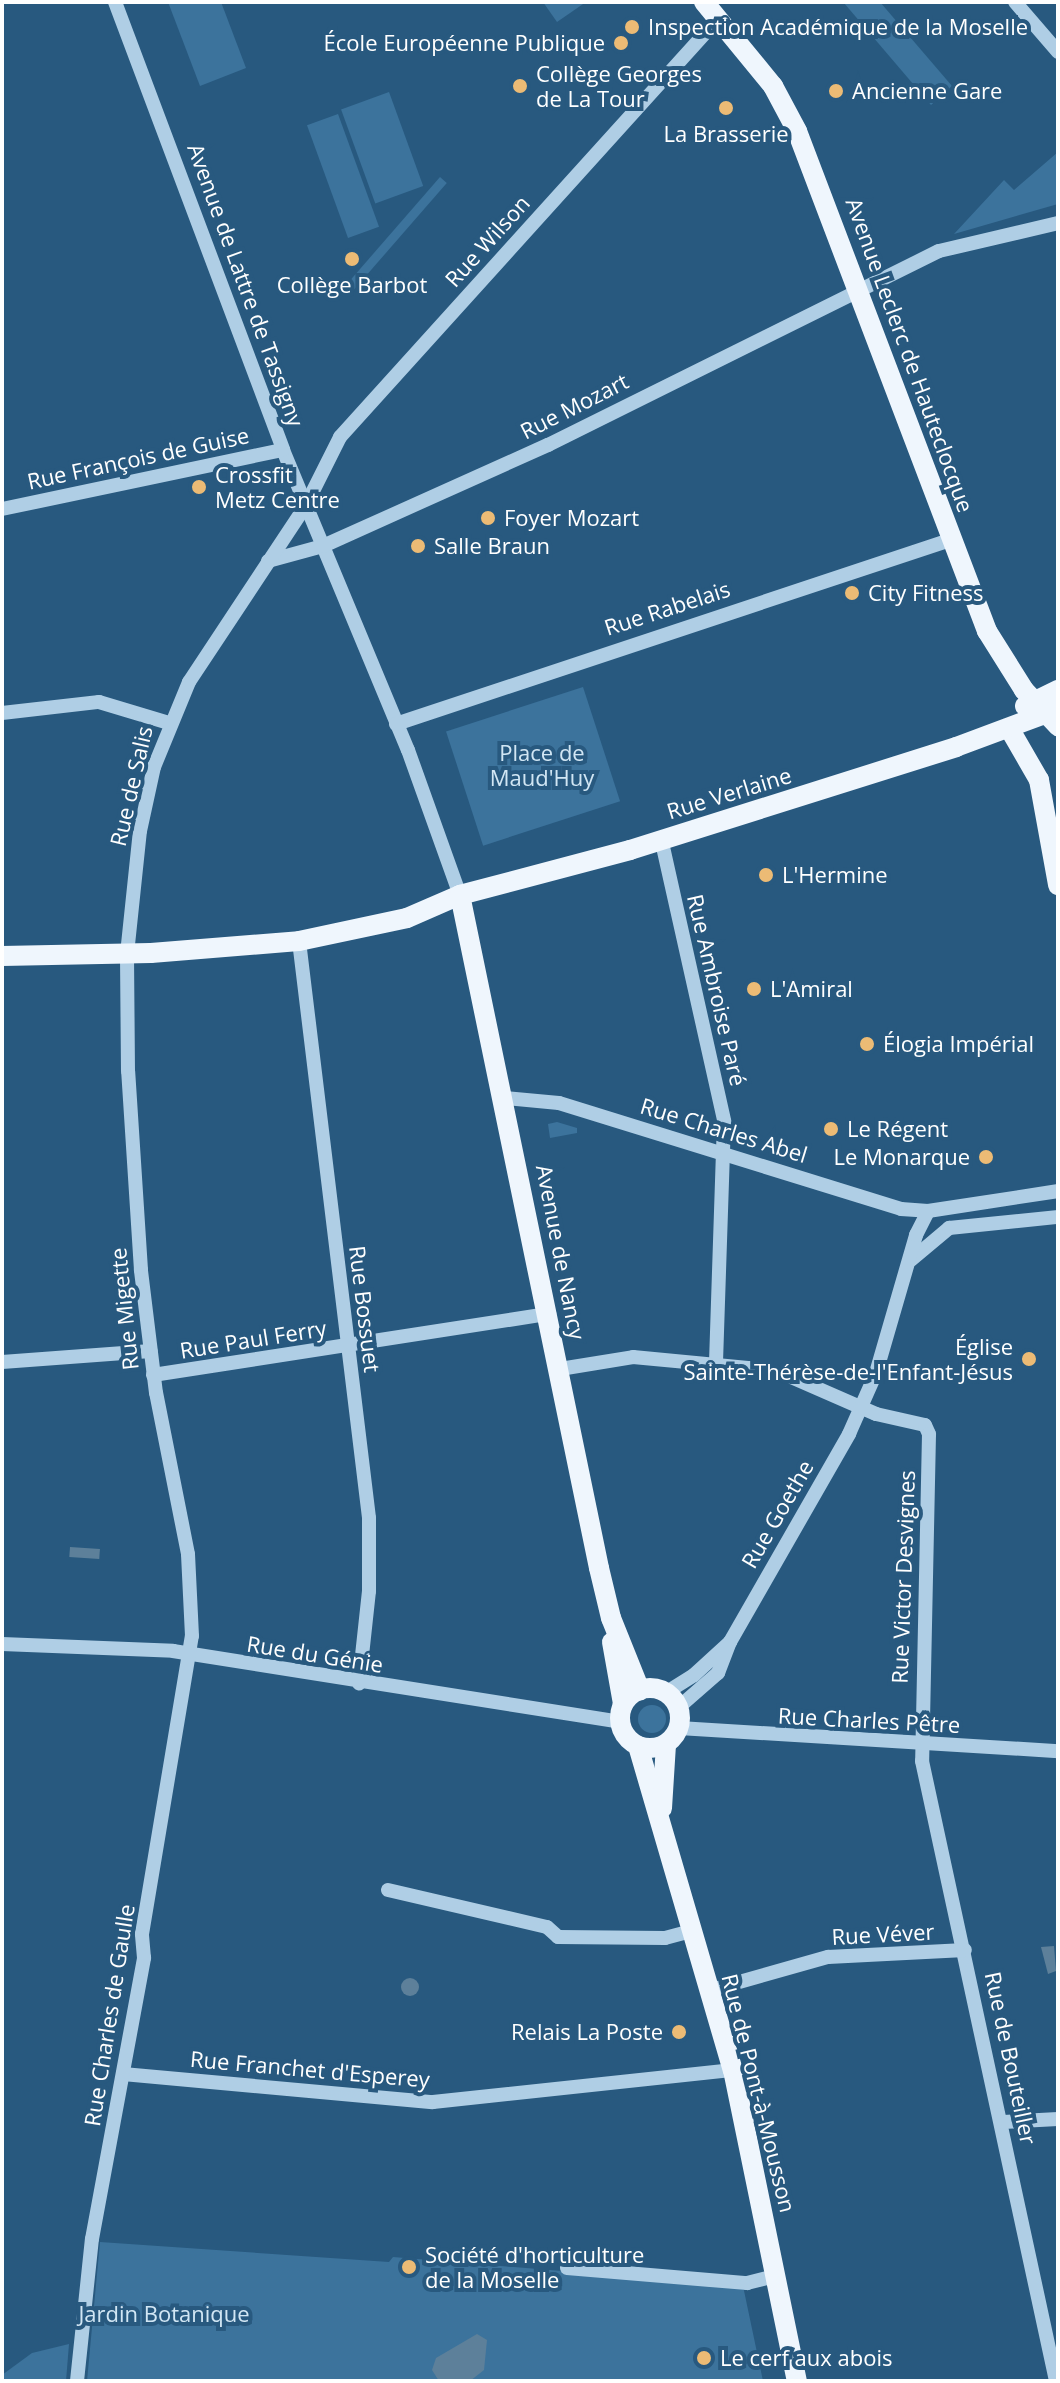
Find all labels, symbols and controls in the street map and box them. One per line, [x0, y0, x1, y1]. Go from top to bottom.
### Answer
place label: Inspection Académique de la Moselle [648, 14, 1028, 40]
marker: Inspection Académique de la Moselle [623, 18, 641, 36]
place label: École Européenne Publique [324, 30, 605, 56]
marker: École Européenne Publique [612, 34, 630, 52]
place label: Collège Georges de La Tour [536, 60, 702, 112]
marker: Collège Georges de La Tour [511, 77, 529, 95]
place label: Ancienne Gare [852, 78, 1002, 104]
marker: Ancienne Gare [827, 82, 845, 100]
marker: La Brasserie [717, 99, 735, 117]
place label: La Brasserie [663, 121, 789, 147]
street label: Avenue de Lattre de Tassigny [182, 140, 310, 430]
street label: Rue Wilson [439, 190, 535, 292]
street label: Avenue Leclerc de Hauteclocque [841, 194, 979, 516]
marker: Collège Barbot [343, 250, 361, 268]
place label: Collège Barbot [277, 272, 427, 298]
street label: Rue Mozart [516, 368, 632, 444]
street label: Rue François de Guise [25, 422, 251, 494]
place label: Crossfit Metz Centre [215, 461, 340, 512]
marker: Crossfit Metz Centre [190, 478, 208, 496]
place label: Foyer Mozart [504, 505, 639, 531]
marker: Foyer Mozart [479, 509, 497, 527]
place label: Salle Braun [434, 533, 550, 559]
marker: Salle Braun [409, 537, 427, 555]
street label: Rue Rabelais [601, 575, 733, 641]
place label: City Fitness [868, 580, 984, 606]
marker: City Fitness [843, 584, 861, 602]
street label: Rue de Salis [104, 723, 158, 849]
park label: Place de Maud'Huy [490, 739, 594, 790]
street label: Rue Verlaine [664, 762, 794, 824]
place label: L'Hermine [782, 862, 888, 888]
marker: L'Hermine [757, 866, 775, 884]
street label: Rue Ambroise Paré [682, 892, 752, 1088]
place label: L'Amiral [770, 976, 853, 1002]
marker: L'Amiral [745, 980, 763, 998]
place label: Élogia Impérial [883, 1031, 1034, 1057]
marker: Élogia Impérial [858, 1035, 876, 1053]
street label: Rue Charles Abel [637, 1092, 811, 1168]
place label: Le Régent [847, 1116, 948, 1142]
marker: Le Régent [822, 1120, 840, 1138]
place label: Le Monarque [833, 1144, 970, 1170]
marker: Le Monarque [977, 1148, 995, 1166]
street label: Avenue de Nancy [531, 1162, 591, 1342]
street label: Rue Bossuet [344, 1244, 386, 1374]
street label: Rue Migette [104, 1247, 144, 1371]
street label: Rue Paul Ferry [178, 1314, 328, 1364]
place label: Église Sainte-Thérèse-de-l'Enfant-Jésus [683, 1333, 1013, 1384]
marker: Église Sainte-Thérèse-de-l'Enfant-Jésus [1020, 1350, 1038, 1368]
street label: Rue Goethe [735, 1455, 819, 1573]
street label: Rue Victor Desvignes [886, 1470, 920, 1684]
street label: Rue du Génie [245, 1630, 385, 1678]
street label: Rue Charles Pêtre [777, 1702, 961, 1738]
street label: Rue Charles de Gaulle [78, 1902, 140, 2128]
street label: Rue Véver [831, 1918, 935, 1950]
street label: Rue de Bouteiller [980, 1969, 1042, 2147]
street label: Rue de Pont-à-Mousson [717, 1971, 801, 2215]
place label: Relais La Poste [511, 2019, 663, 2045]
marker: Relais La Poste [670, 2023, 688, 2041]
street label: Rue Franchet d'Esperey [189, 2045, 431, 2093]
place label: Société d'horticulture de la Moselle [425, 2241, 644, 2292]
marker: Société d'horticulture de la Moselle [400, 2258, 418, 2276]
park label: Jardin Botanique [78, 2301, 250, 2327]
place label: Le cerf aux abois [720, 2345, 892, 2371]
marker: Le cerf aux abois [695, 2349, 713, 2367]

